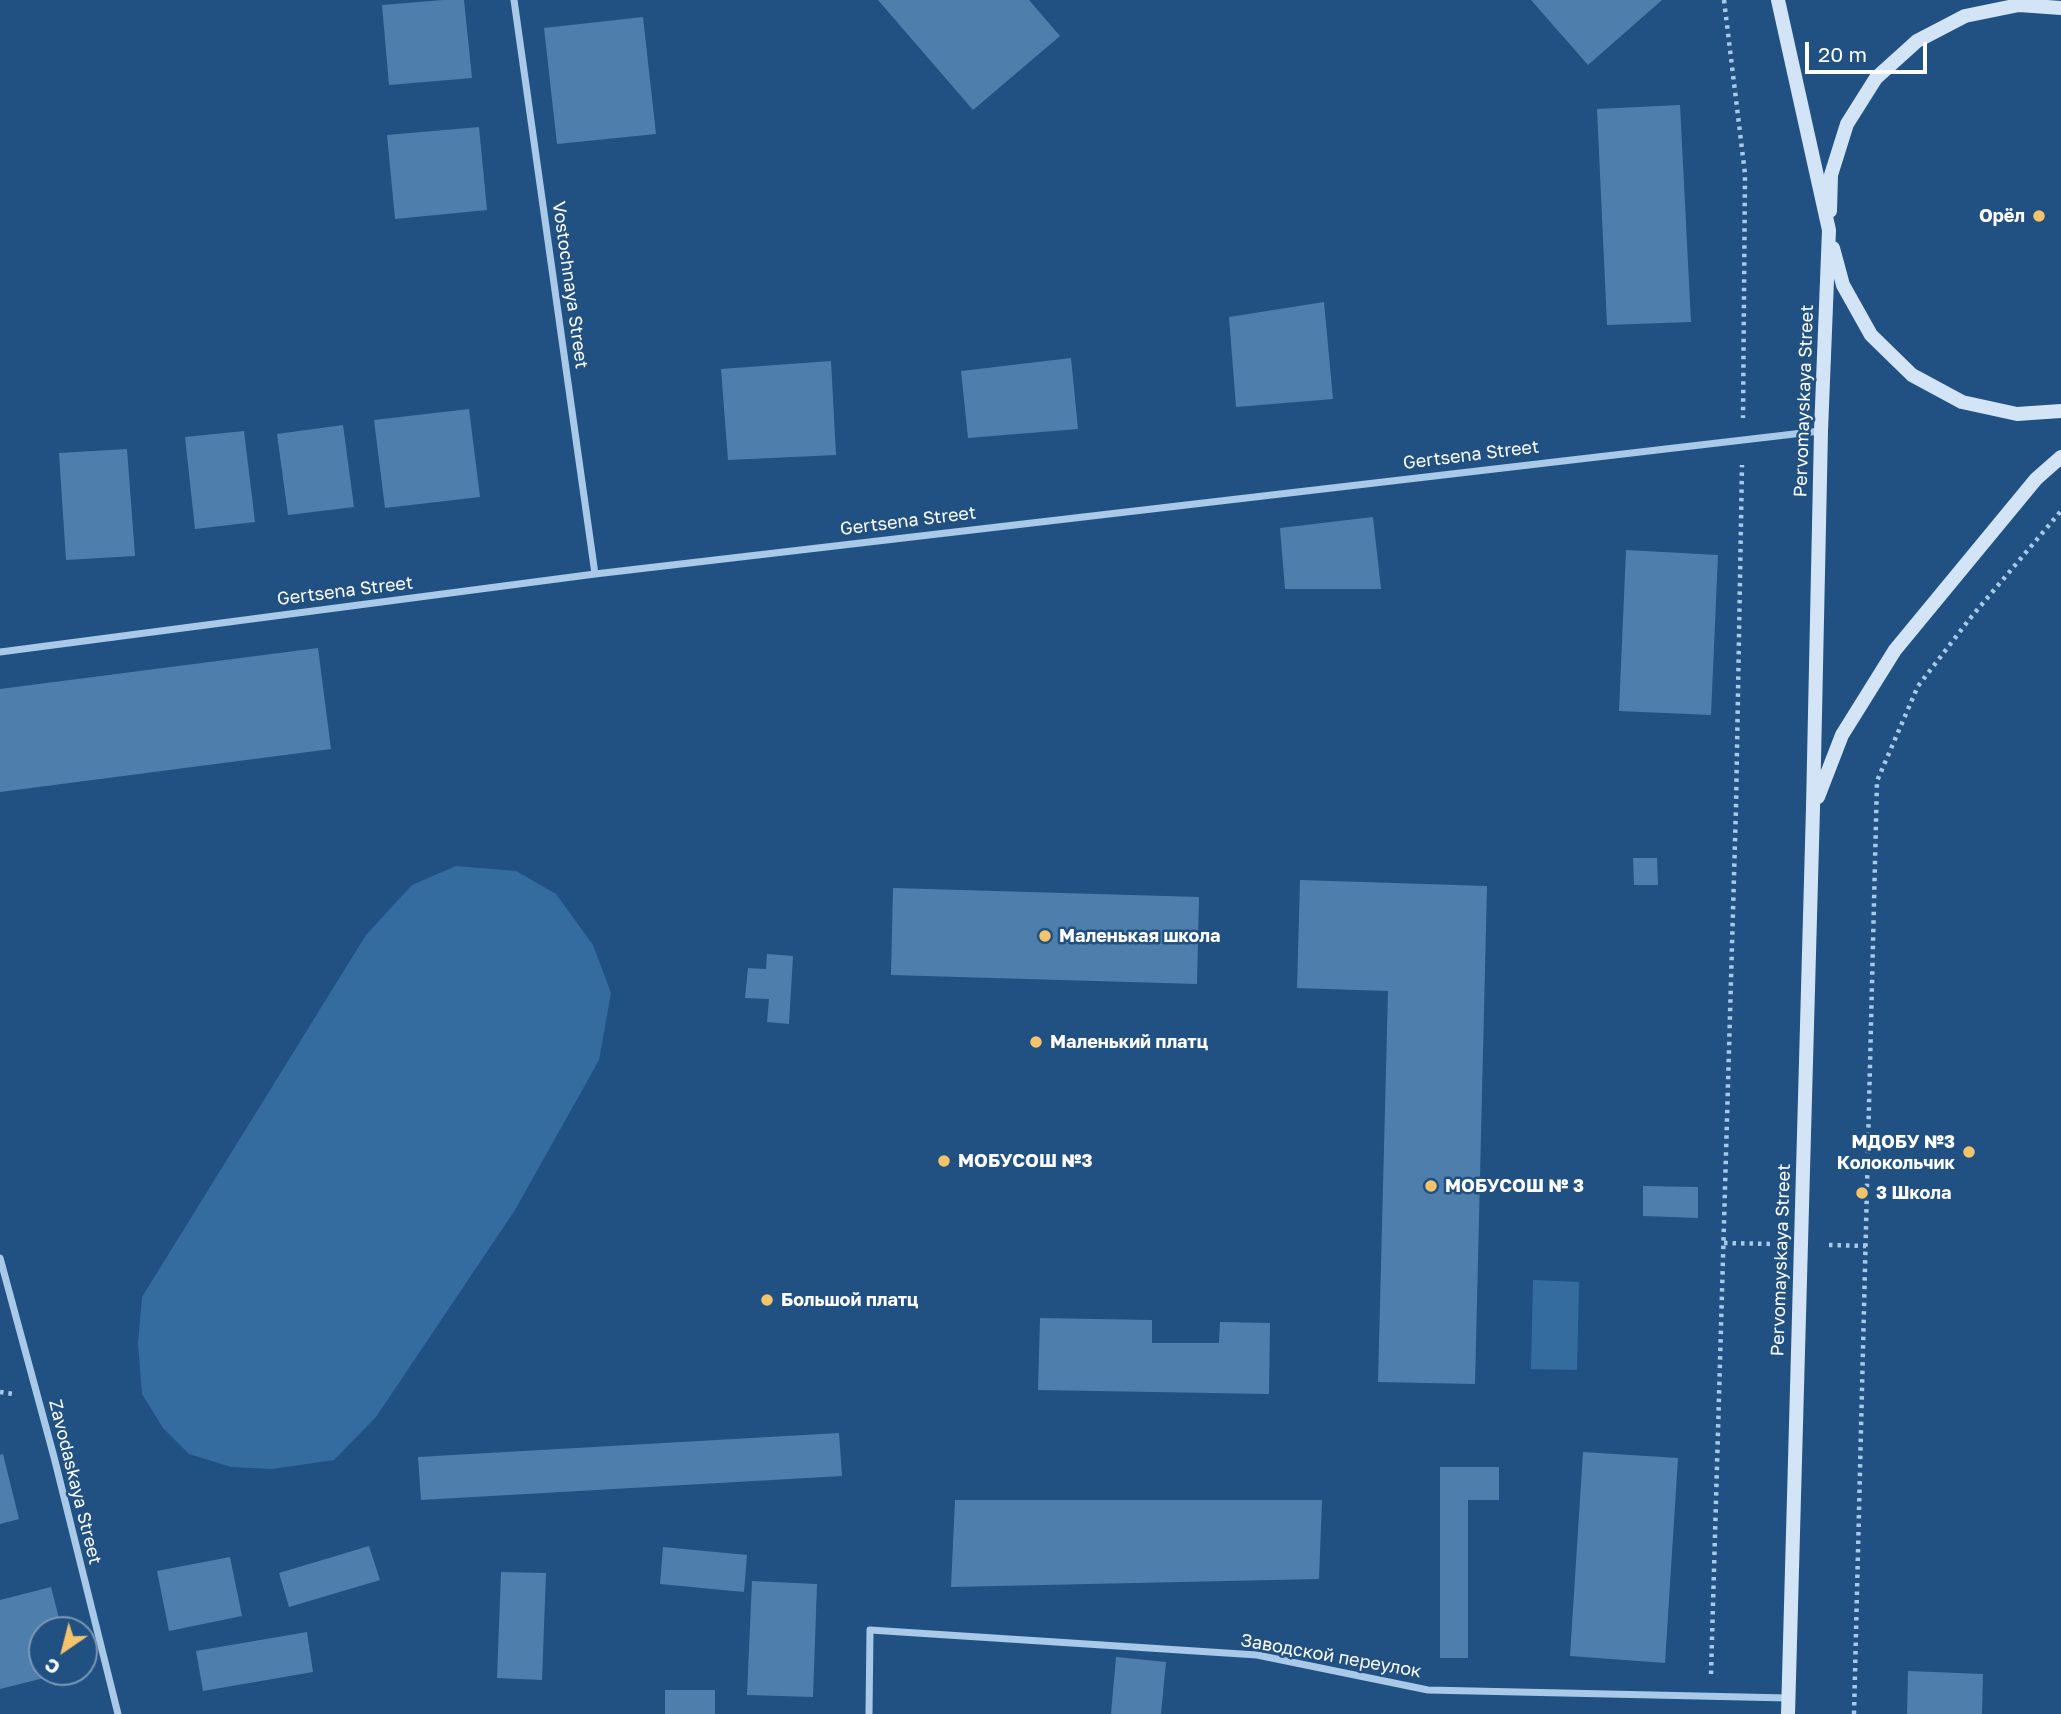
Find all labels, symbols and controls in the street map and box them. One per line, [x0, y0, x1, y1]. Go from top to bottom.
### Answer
scale bar [1809, 28, 1932, 72]
text: 20 m [1818, 41, 1867, 67]
street label: Vostochnaya Street [548, 200, 592, 370]
place label: Орёл [1979, 205, 2025, 227]
marker: Орёл [2031, 208, 2047, 224]
street label: Pervomayskaya Street [1790, 304, 1818, 498]
street label: Gertsena Street [1402, 436, 1540, 474]
street label: Gertsena Street [839, 502, 977, 540]
street label: Gertsena Street [276, 572, 414, 610]
place label: Маленькая школа [1059, 925, 1220, 947]
marker: Маленькая школа [1037, 928, 1053, 944]
place label: Маленький платц [1050, 1031, 1208, 1053]
marker: Маленький платц [1028, 1034, 1044, 1050]
place label: МДОБУ №3 Колокольчик [1837, 1131, 1955, 1174]
marker: МДОБУ №3 Колокольчик [1961, 1144, 1977, 1160]
place label: МОБУСОШ №3 [958, 1150, 1092, 1172]
marker: МОБУСОШ №3 [936, 1153, 952, 1169]
street label: Pervomayskaya Street [1767, 1163, 1795, 1357]
place label: МОБУСОШ № 3 [1445, 1175, 1584, 1197]
marker: МОБУСОШ № 3 [1423, 1178, 1439, 1194]
place label: 3 Школа [1876, 1182, 1951, 1204]
marker: 3 Школа [1854, 1185, 1870, 1201]
place label: Большой платц [781, 1289, 918, 1311]
marker: Большой платц [759, 1292, 775, 1308]
street label: Zavodaskaya Street [44, 1397, 106, 1567]
north arrow [28, 1616, 98, 1686]
street label: Заводской переулок [1239, 1629, 1423, 1683]
text: С [40, 1654, 64, 1680]

